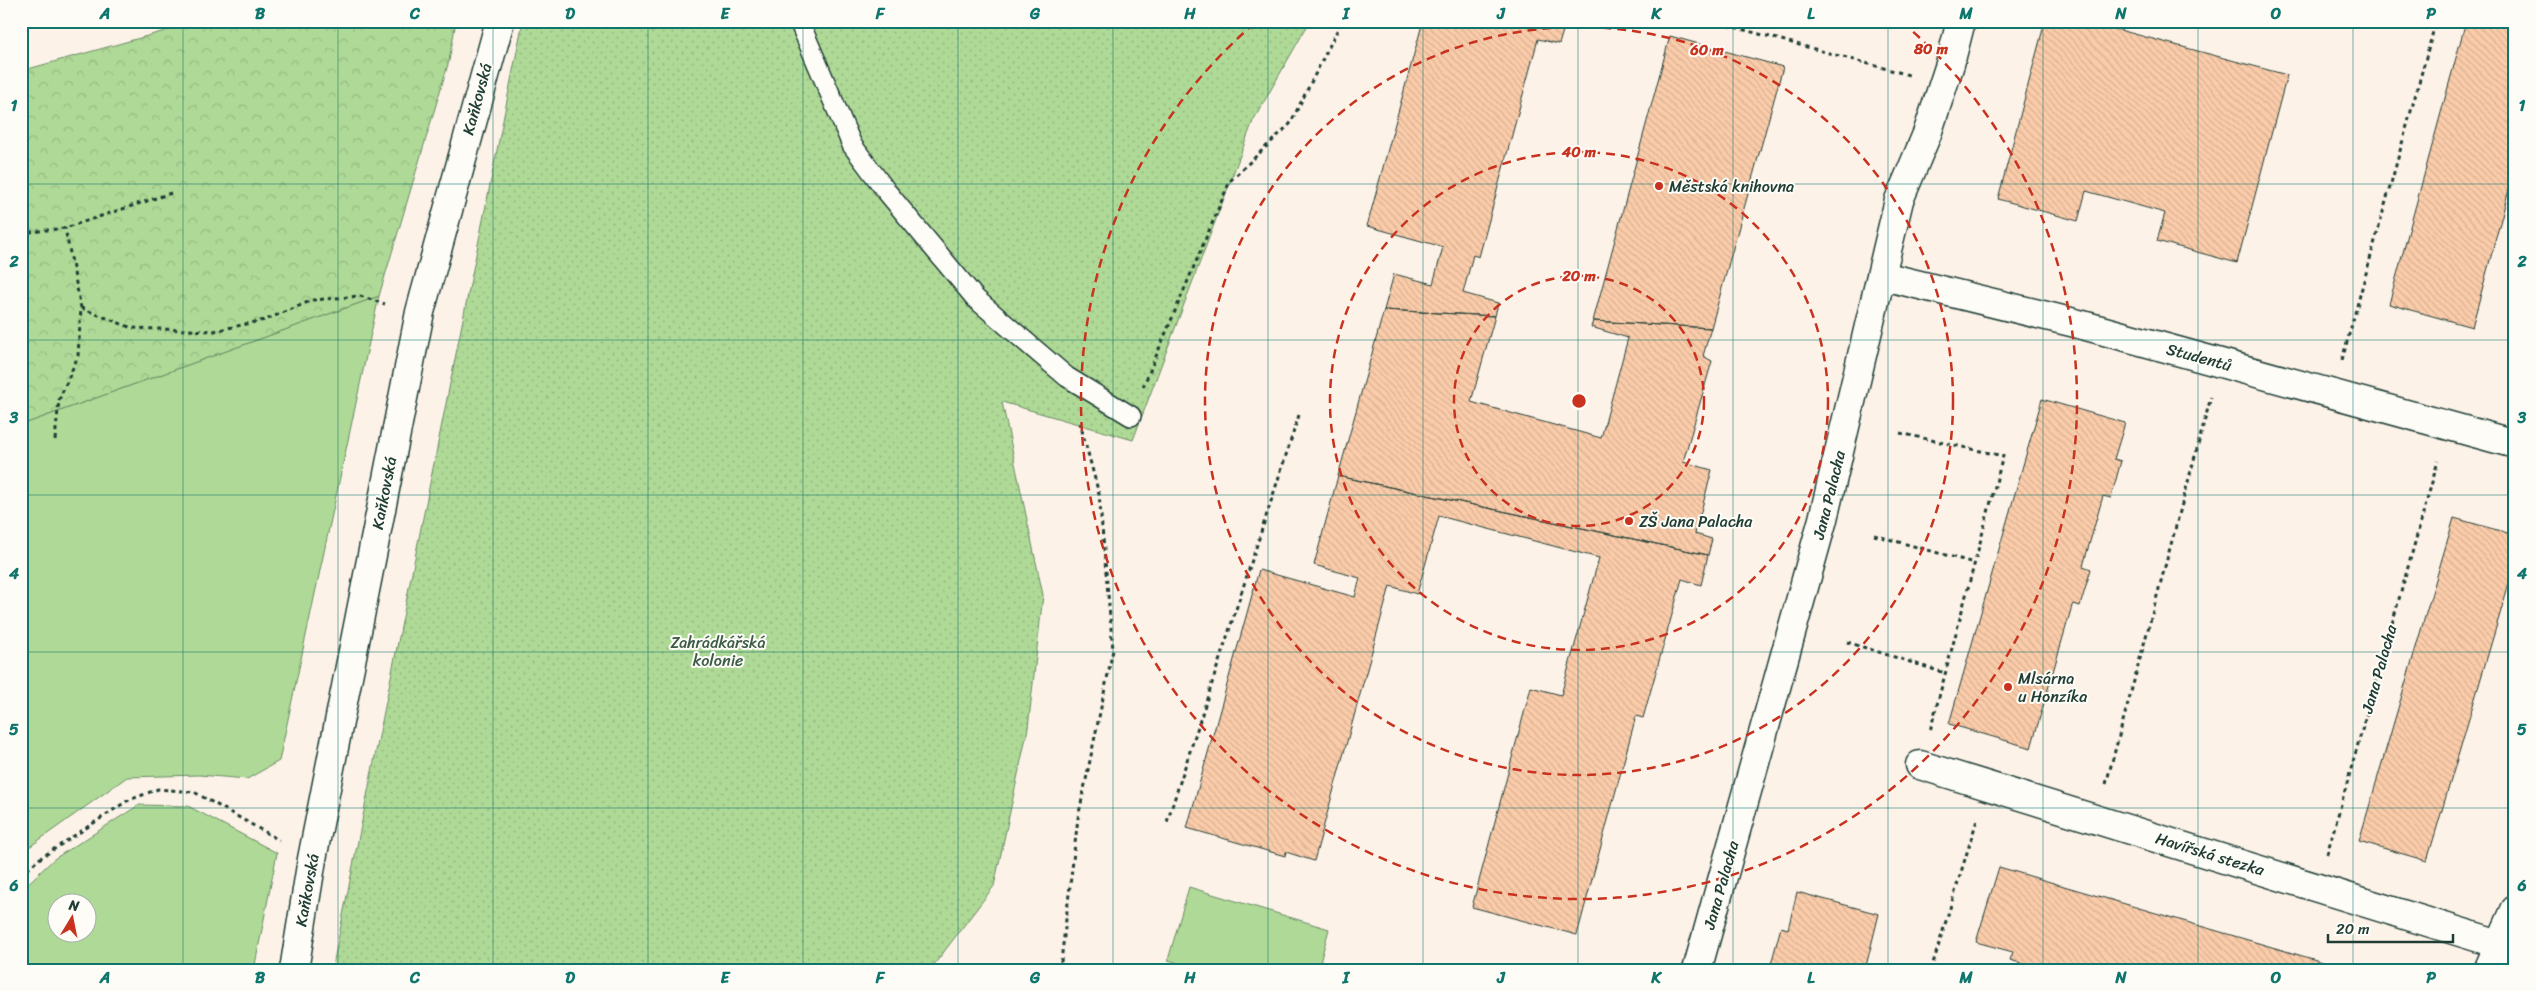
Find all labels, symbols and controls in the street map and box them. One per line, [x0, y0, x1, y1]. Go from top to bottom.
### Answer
text: A [99, 0, 110, 28]
text: B [255, 0, 266, 28]
text: C [409, 0, 421, 28]
text: D [565, 0, 575, 28]
text: E [721, 0, 731, 28]
text: F [875, 0, 886, 28]
text: G [1029, 0, 1041, 28]
text: H [1183, 0, 1196, 28]
text: I [1342, 0, 1351, 28]
text: J [1496, 0, 1506, 28]
text: K [1650, 0, 1662, 28]
text: L [1807, 0, 1815, 28]
text: M [1958, 0, 1973, 28]
text: N [2114, 0, 2127, 28]
text: O [2270, 0, 2282, 28]
text: P [2426, 0, 2436, 28]
text: 80 m [1913, 36, 1948, 62]
text: 60 m [1689, 37, 1724, 63]
street label: Kaňkovská [453, 60, 501, 138]
text: 1 [11, 91, 18, 120]
text: 1 [2519, 91, 2526, 120]
text: 40 m [1561, 139, 1597, 165]
place label: Městská knihovna [1669, 172, 1794, 201]
marker: Městská knihovna [1653, 180, 1665, 192]
text: 2 [8, 247, 19, 276]
text: 2 [2516, 247, 2527, 276]
text: 20 m [1561, 263, 1596, 289]
street label: Studentů [2163, 334, 2235, 380]
centre of rings [1570, 392, 1588, 410]
text: 3 [9, 403, 19, 432]
text: 3 [2517, 403, 2527, 432]
street label: Jana Palacha [1804, 447, 1854, 544]
street label: Kaňkovská [363, 454, 405, 532]
place label: ZŠ Jana Palacha [1639, 507, 1753, 536]
marker: ZŠ Jana Palacha [1623, 515, 1635, 527]
text: 4 [8, 559, 19, 588]
text: 4 [2516, 559, 2527, 588]
street label: Jana Palacha [2352, 620, 2406, 718]
park label: Zahrádkářská kolonie [670, 628, 766, 675]
place label: Mlsárna u Honzíka [2018, 664, 2087, 711]
marker: Mlsárna u Honzíka [2002, 681, 2014, 693]
text: 5 [9, 715, 19, 744]
text: 5 [2517, 715, 2527, 744]
street label: Havířská stezka [2152, 824, 2269, 885]
street label: Jana Palacha [1694, 836, 1748, 934]
street label: Kaňkovská [286, 851, 328, 929]
text: 6 [8, 871, 19, 900]
text: 6 [2516, 871, 2527, 900]
text: N [66, 892, 81, 919]
north arrow [48, 894, 98, 944]
scale bar [2328, 911, 2454, 943]
text: 20 m [2336, 916, 2370, 942]
text: A [99, 963, 110, 991]
text: B [255, 963, 266, 991]
text: C [409, 963, 421, 991]
text: D [565, 963, 575, 991]
text: E [721, 963, 731, 991]
text: F [875, 963, 886, 991]
text: G [1029, 963, 1041, 991]
text: H [1183, 963, 1196, 991]
text: I [1342, 963, 1351, 991]
text: J [1496, 963, 1506, 991]
text: K [1650, 963, 1662, 991]
text: L [1807, 963, 1815, 991]
text: M [1958, 963, 1973, 991]
text: N [2114, 963, 2127, 991]
text: O [2270, 963, 2282, 991]
text: P [2426, 963, 2436, 991]

